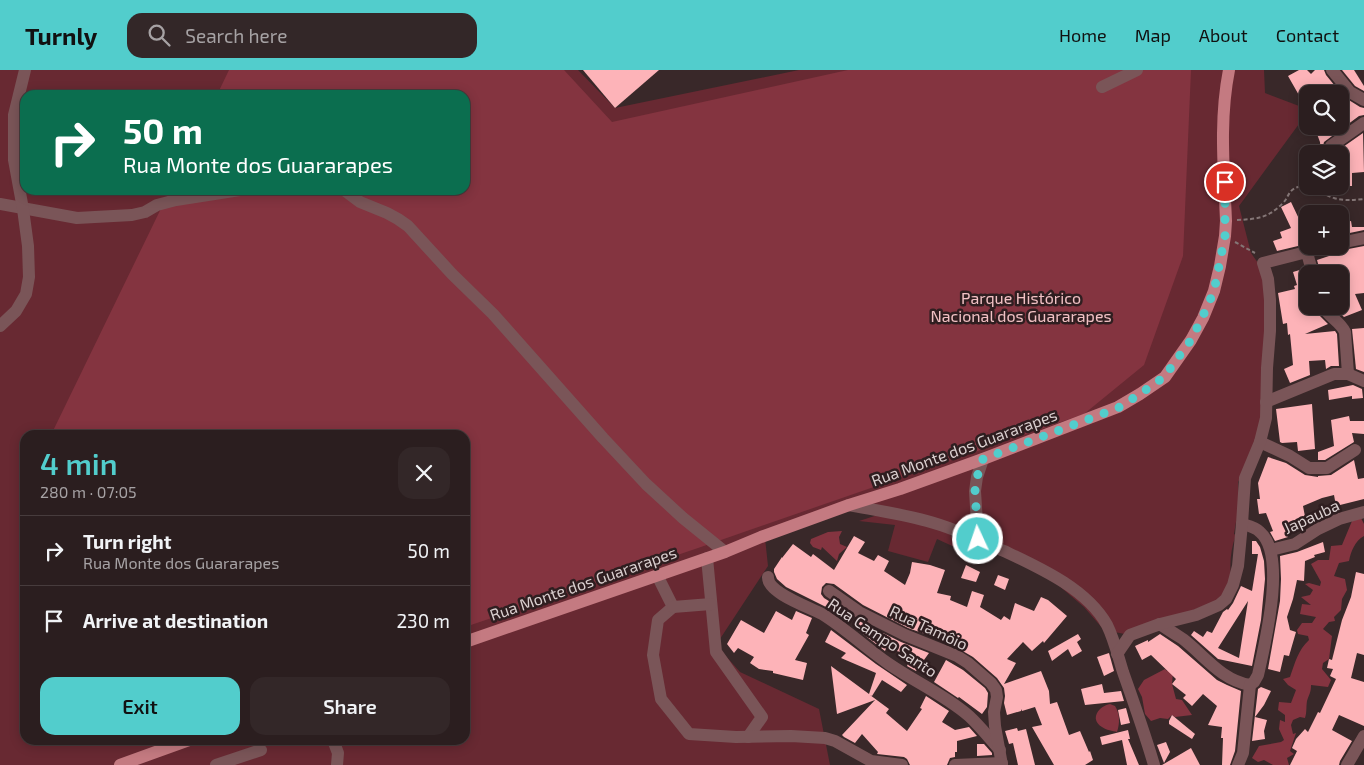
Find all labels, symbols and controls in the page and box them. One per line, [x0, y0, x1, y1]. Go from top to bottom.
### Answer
search box [127, 13, 477, 58]
text: Turnly [25, 21, 97, 50]
icon: search [145, 21, 173, 49]
text: Search here [185, 24, 287, 47]
text: Home [1059, 24, 1107, 46]
text: Map [1135, 24, 1171, 46]
text: About [1199, 24, 1248, 46]
text: Contact [1276, 24, 1339, 46]
map controls [1299, 85, 1349, 315]
button: search [1299, 85, 1349, 135]
text: 50 m [123, 109, 203, 151]
icon: right [40, 110, 105, 175]
button: layers [1299, 145, 1349, 195]
text: Rua Monte dos Guararapes [123, 151, 393, 177]
pin [1204, 161, 1246, 203]
icon: arrive [1211, 168, 1239, 196]
button: + [1299, 205, 1349, 255]
button: − [1299, 265, 1349, 315]
park label: Parque Histórico Nacional dos Guararapes [930, 288, 1112, 325]
street label: Rua Monte dos Guararapes [868, 404, 1060, 490]
text: 4 min [40, 445, 118, 481]
button: close [398, 447, 450, 499]
text: 280 m · 07:05 [40, 482, 137, 501]
street label: Japauba [1280, 495, 1342, 537]
position arrow [951, 512, 1003, 564]
text: Turn right [83, 530, 171, 553]
icon: right [40, 537, 68, 565]
text: 50 m [407, 539, 450, 562]
street label: Rua Monte dos Guararapes [487, 542, 679, 624]
text: Rua Monte dos Guararapes [83, 553, 279, 572]
street label: Rua Campo Santo [825, 593, 941, 681]
street label: Rua Tamôio [887, 601, 971, 653]
icon: arrive [40, 607, 68, 635]
text: Arrive at destination [83, 609, 268, 632]
text: 230 m [396, 609, 450, 632]
button: Exit [40, 677, 240, 735]
button: Share [250, 677, 450, 735]

